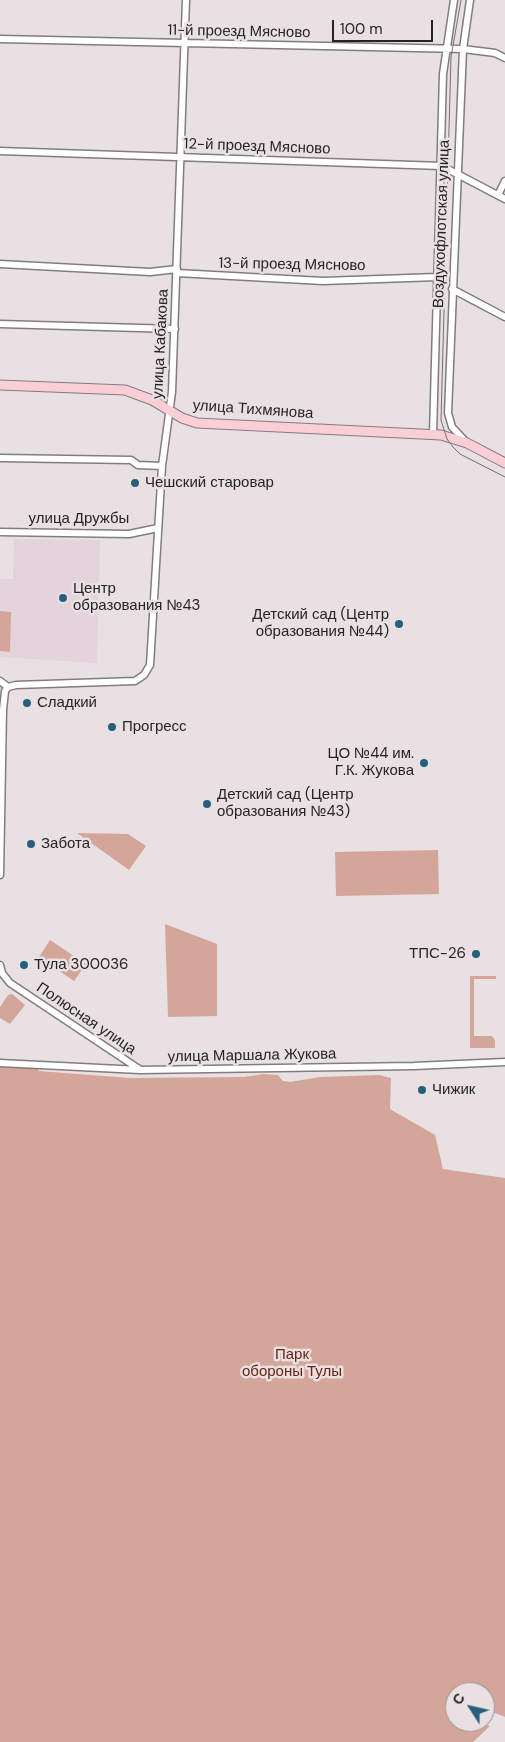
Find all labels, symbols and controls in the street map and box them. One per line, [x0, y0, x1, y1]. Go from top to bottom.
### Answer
scale bar [335, 10, 436, 42]
text: 100 m [340, 19, 383, 39]
street label: 11-й проезд Мясново [167, 22, 311, 42]
street label: 12-й проезд Мясново [183, 135, 331, 159]
street label: Воздухофлотская улица [430, 140, 454, 308]
street label: 13-й проезд Мясново [218, 255, 366, 275]
street label: улица Кабакова [149, 289, 173, 399]
street label: улица Тихмянова [192, 397, 314, 423]
place label: Чешский старовар [145, 474, 274, 492]
marker: Чешский старовар [129, 477, 141, 489]
street label: улица Дружбы [29, 510, 129, 528]
place label: Центр образования №43 [73, 580, 200, 615]
marker: Центр образования №43 [57, 592, 69, 604]
place label: Детский сад (Центр образования №44) [252, 606, 389, 641]
marker: Детский сад (Центр образования №44) [393, 618, 405, 630]
place label: Сладкий [37, 694, 97, 712]
marker: Сладкий [21, 697, 33, 709]
place label: Прогресс [122, 718, 187, 736]
marker: Прогресс [106, 721, 118, 733]
place label: ЦО №44 им. Г.К. Жукова [328, 745, 414, 780]
marker: ЦО №44 им. Г.К. Жукова [418, 757, 430, 769]
place label: Детский сад (Центр образования №43) [217, 786, 354, 821]
marker: Детский сад (Центр образования №43) [201, 798, 213, 810]
place label: Забота [41, 835, 90, 853]
marker: Забота [25, 838, 37, 850]
place label: ТПС-26 [409, 945, 466, 963]
marker: ТПС-26 [470, 948, 482, 960]
place label: Тула 300036 [34, 956, 129, 974]
marker: Тула 300036 [18, 959, 30, 971]
street label: Полюсная улица [33, 979, 139, 1059]
street label: улица Маршала Жукова [168, 1046, 336, 1066]
place label: Чижик [432, 1081, 475, 1099]
marker: Чижик [416, 1084, 428, 1096]
park label: Парк обороны Тулы [242, 1346, 342, 1381]
north arrow [445, 1682, 495, 1732]
text: С [448, 1690, 469, 1708]

